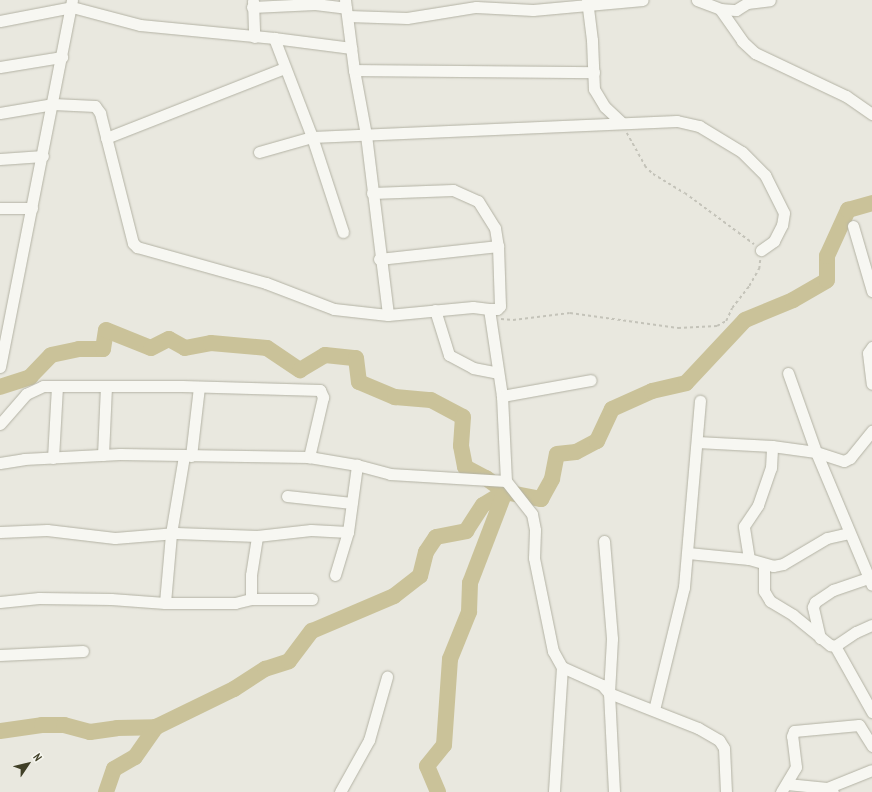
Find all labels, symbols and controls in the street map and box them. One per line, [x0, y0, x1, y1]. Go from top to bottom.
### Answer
north arrow [8, 744, 48, 784]
text: N [30, 751, 45, 764]

